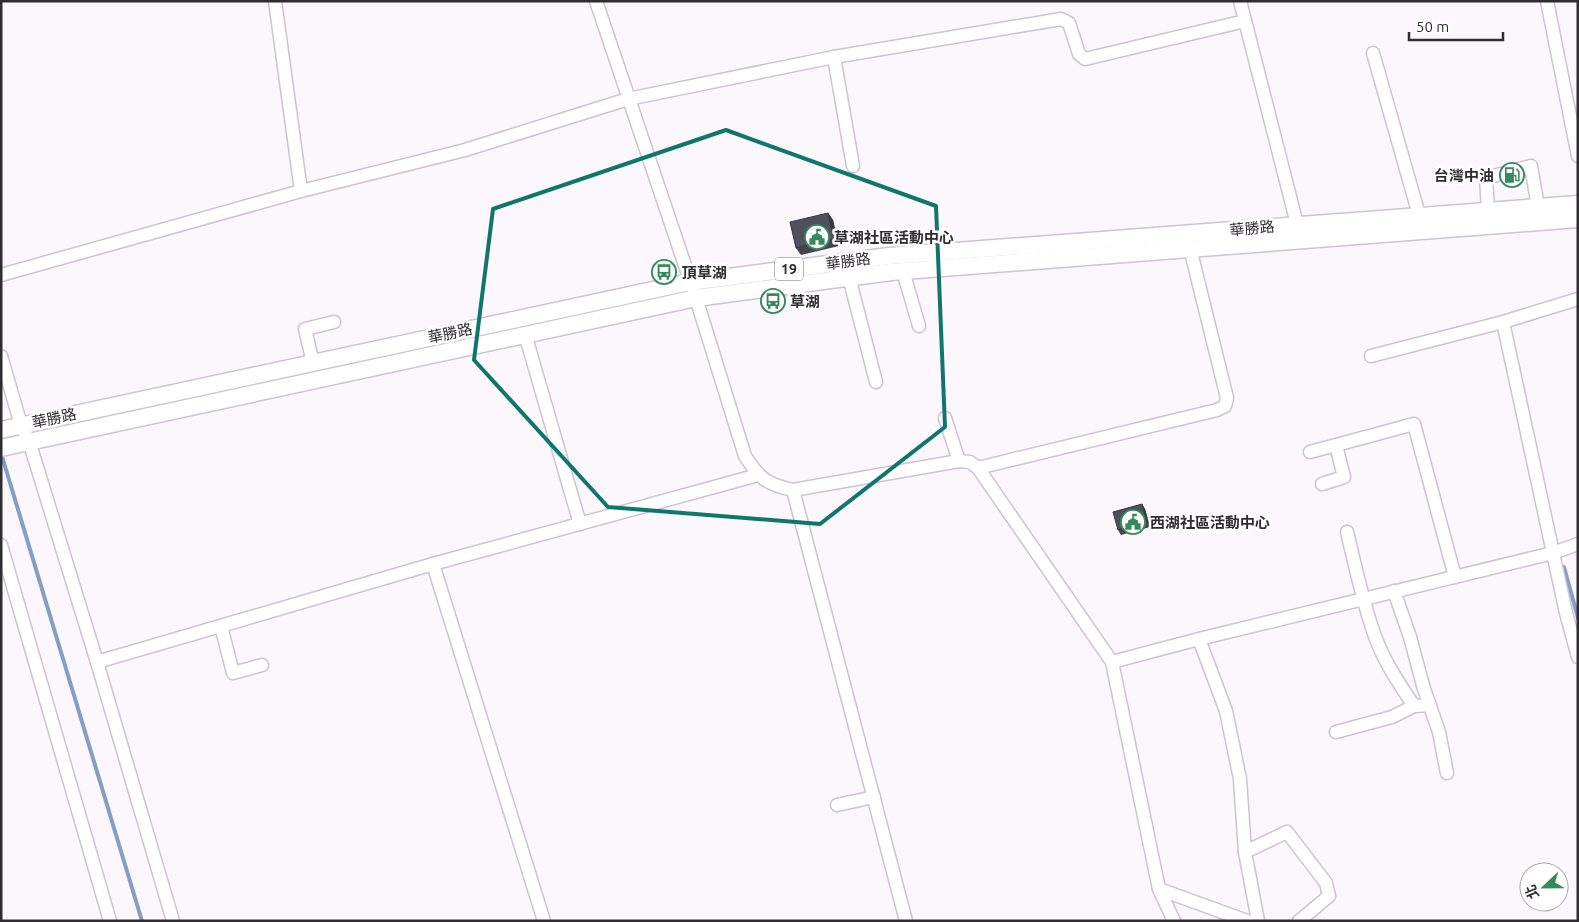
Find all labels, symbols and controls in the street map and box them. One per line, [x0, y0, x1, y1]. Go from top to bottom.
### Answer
scale bar [1409, 10, 1503, 42]
text: 50 m [1416, 18, 1449, 35]
fuel station icon: 台灣中油 [1499, 162, 1525, 188]
place label: 台灣中油 [1434, 167, 1494, 184]
street label: 華勝路 [1229, 218, 1275, 238]
public building icon: 草湖社區活動中心 [804, 224, 830, 250]
place label: 草湖社區活動中心 [834, 229, 954, 246]
street label: 華勝路 [825, 249, 871, 273]
road number: 19 [775, 258, 803, 280]
bus stop icon: 頂草湖 [651, 259, 677, 285]
place label: 頂草湖 [682, 264, 727, 281]
bus stop icon: 草湖 [760, 288, 786, 314]
place label: 草湖 [790, 293, 820, 310]
street label: 華勝路 [426, 320, 474, 346]
street label: 華勝路 [30, 405, 78, 431]
public building icon: 西湖社區活動中心 [1120, 509, 1146, 535]
place label: 西湖社區活動中心 [1150, 514, 1270, 531]
north arrow [1519, 862, 1569, 912]
text: 北 [1522, 882, 1542, 901]

